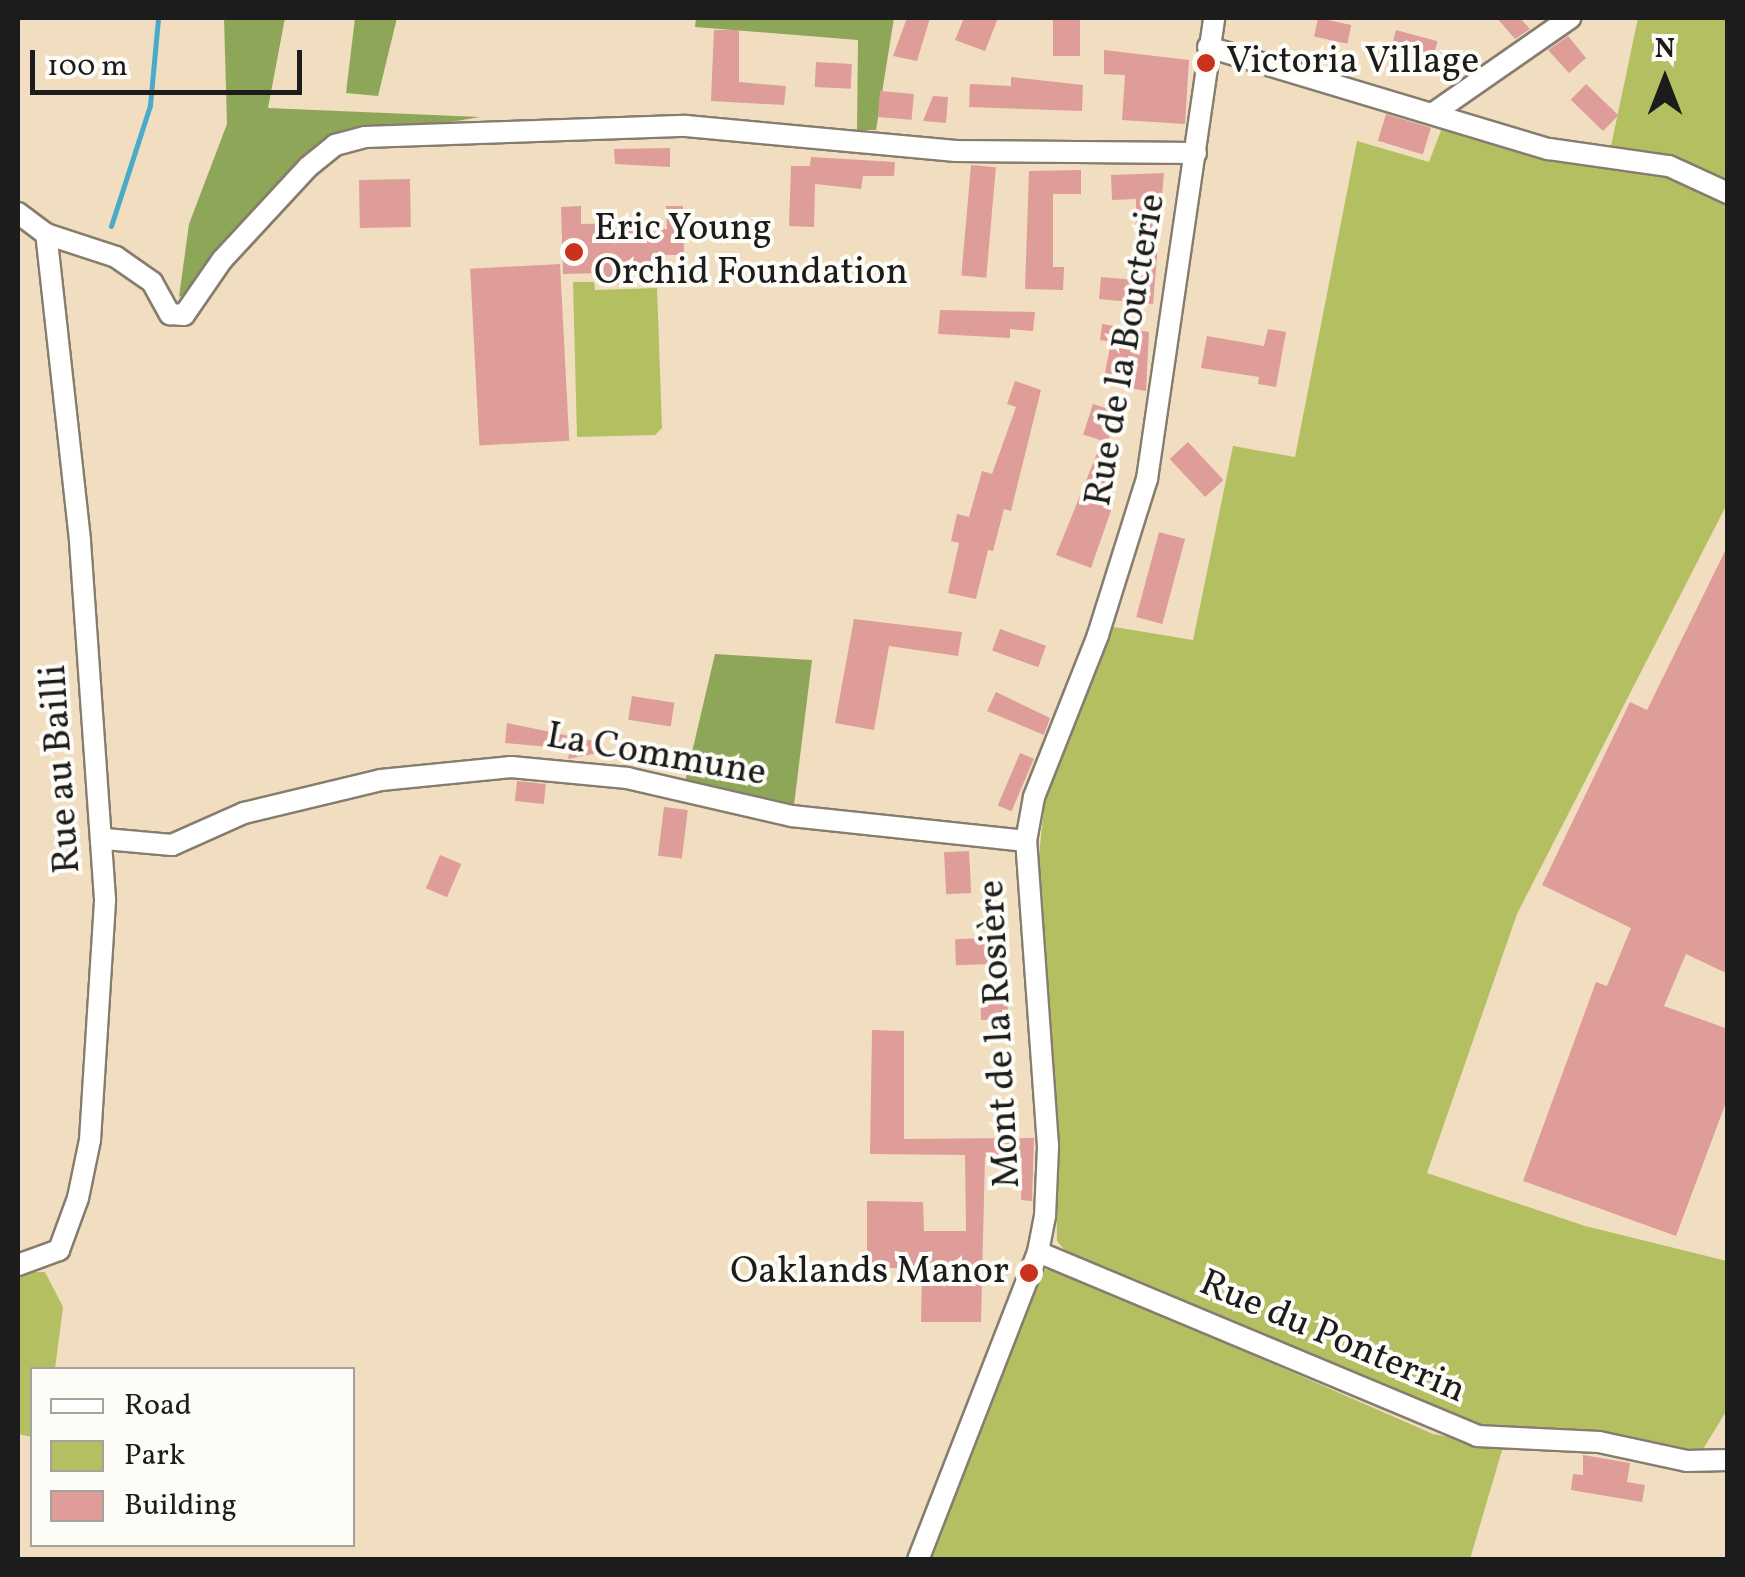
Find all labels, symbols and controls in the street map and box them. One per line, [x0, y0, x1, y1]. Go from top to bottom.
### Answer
scale bar [35, 30, 308, 92]
north arrow [1615, 30, 1715, 130]
text: N [1655, 30, 1675, 69]
place label: Victoria Village [1226, 40, 1480, 86]
text: 100 m [47, 46, 128, 88]
marker: Victoria Village [1195, 52, 1217, 74]
street label: Rue de la Boucterie [1077, 190, 1177, 510]
place label: Eric Young Orchid Foundation [594, 207, 908, 296]
marker: Eric Young Orchid Foundation [563, 241, 585, 263]
street label: Rue au Bailli [32, 663, 92, 875]
street label: La Commune [543, 714, 769, 798]
street label: Mont de la Rosière [970, 879, 1032, 1189]
place label: Oaklands Manor [730, 1250, 1009, 1296]
street label: Rue du Ponterrin [1192, 1261, 1472, 1415]
marker: Oaklands Manor [1018, 1262, 1040, 1284]
legend [30, 1367, 355, 1547]
text: Road [124, 1385, 192, 1427]
text: Park [124, 1435, 185, 1477]
text: Building [124, 1485, 237, 1527]

